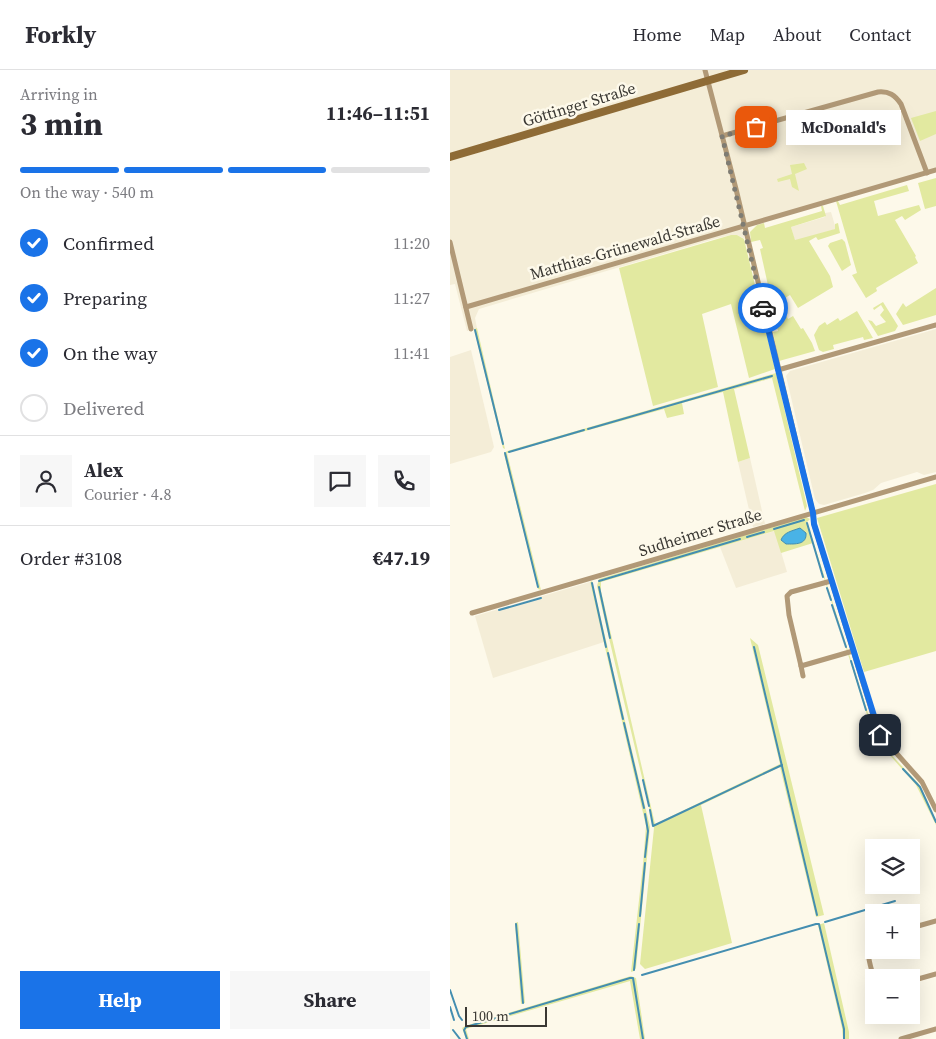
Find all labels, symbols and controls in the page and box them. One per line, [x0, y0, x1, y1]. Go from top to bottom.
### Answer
text: Forkly [25, 18, 96, 51]
text: Home [633, 22, 682, 47]
text: Map [710, 22, 745, 47]
text: About [773, 22, 821, 47]
text: Contact [849, 22, 911, 47]
street label: Göttinger Straße [520, 76, 638, 132]
text: Arriving in [20, 83, 98, 105]
text: 11:46–11:51 [326, 100, 430, 126]
text: 3 min [20, 102, 103, 146]
pin [735, 106, 777, 148]
callout: McDonald's [786, 110, 901, 144]
icon: bag [742, 113, 770, 141]
text: McDonald's [801, 116, 886, 138]
text: On the way · 540 m [20, 181, 154, 203]
street label: Matthias-Grünewald-Straße [527, 209, 723, 285]
icon: check [20, 229, 48, 257]
text: Confirmed [63, 230, 154, 256]
text: 11:20 [393, 232, 430, 254]
courier [738, 283, 788, 333]
icon: check [20, 284, 48, 312]
text: Preparing [63, 285, 147, 311]
text: 11:27 [393, 287, 430, 309]
icon: car [749, 294, 777, 322]
icon: check [20, 339, 48, 367]
text: On the way [63, 340, 158, 366]
text: 11:41 [393, 342, 430, 364]
text: Delivered [63, 395, 144, 421]
button: person [20, 455, 72, 507]
button: chat [314, 455, 366, 507]
button: phone [378, 455, 430, 507]
text: Alex [84, 457, 123, 483]
text: Courier · 4.8 [84, 483, 172, 505]
street label: Sudheimer Straße [636, 503, 764, 561]
text: Order #3108 [20, 545, 122, 571]
text: €47.19 [373, 545, 430, 571]
pin [859, 714, 901, 756]
icon: home [866, 721, 894, 749]
map controls [865, 839, 920, 1024]
button: layers [865, 839, 920, 894]
button: + [865, 904, 920, 959]
button: − [865, 969, 920, 1024]
button: Help [20, 971, 220, 1029]
button: Share [230, 971, 430, 1029]
scale bar [465, 1004, 548, 1027]
text: 100 m [472, 1006, 509, 1026]

